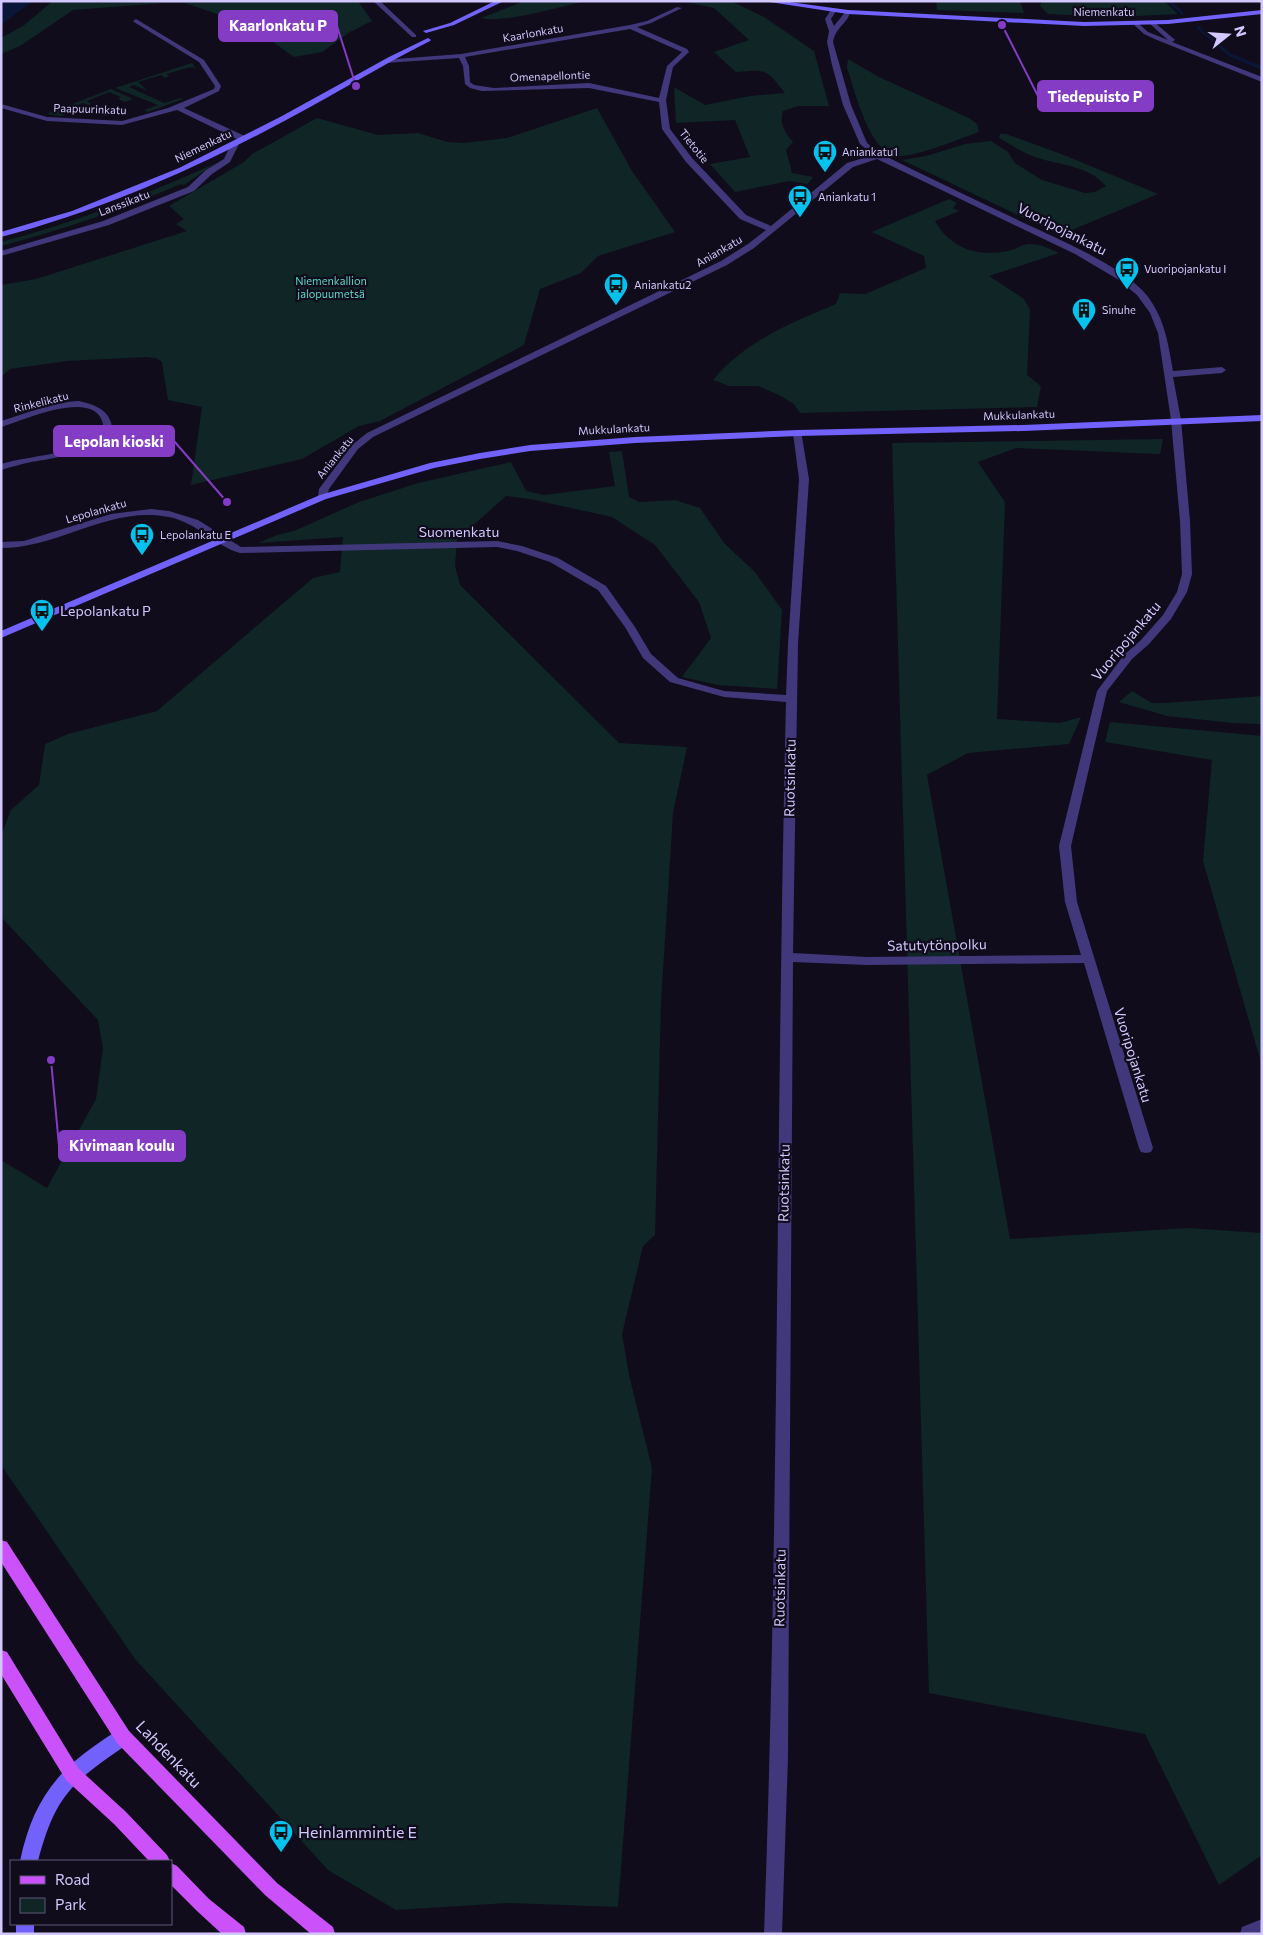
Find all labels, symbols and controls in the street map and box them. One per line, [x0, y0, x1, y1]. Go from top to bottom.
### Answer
street label: Niemenkatu [1074, 5, 1135, 18]
north arrow [1203, 10, 1253, 60]
callout: Kaarlonkatu P [219, 11, 337, 41]
text: Kaarlonkatu P [229, 16, 327, 34]
street label: Kaarlonkatu [502, 21, 564, 44]
text: N [1231, 24, 1251, 39]
street label: Omenapellontie [510, 68, 591, 83]
callout: Tiedepuisto P [1038, 81, 1153, 111]
text: Tiedepuisto P [1048, 87, 1143, 105]
street label: Paapuurinkatu [53, 101, 127, 116]
street label: Niemenkatu [173, 126, 233, 165]
street label: Tietotie [677, 126, 712, 165]
bus stop icon: Aniankatu1 [812, 139, 838, 173]
place label: Aniankatu1 [842, 145, 898, 158]
bus stop icon: Aniankatu 1 [787, 184, 813, 218]
street label: Lanssikatu [96, 187, 151, 218]
place label: Aniankatu 1 [818, 190, 876, 203]
street label: Vuoripojankatu [1015, 199, 1110, 258]
street label: Aniankatu [693, 232, 744, 269]
bus stop icon: Vuoripojankatu I [1114, 256, 1140, 290]
place label: Vuoripojankatu I [1144, 262, 1226, 275]
bus stop icon: Aniankatu2 [603, 272, 629, 306]
park label: Niemenkallion jalopuumetsä [295, 274, 367, 300]
place label: Aniankatu2 [634, 278, 691, 291]
building icon: Sinuhe [1071, 297, 1097, 331]
place label: Sinuhe [1102, 303, 1136, 316]
street label: Rinkelikatu [12, 388, 70, 415]
street label: Mukkulankatu [983, 407, 1055, 422]
street label: Mukkulankatu [578, 420, 650, 437]
callout: Lepolan kioski [54, 426, 174, 456]
text: Lepolan kioski [64, 432, 164, 450]
street label: Aniankatu [313, 433, 356, 481]
street label: Lepolankatu [64, 496, 128, 525]
bus stop icon: Lepolankatu E [129, 522, 155, 556]
street label: Suomenkatu [419, 523, 499, 540]
place label: Lepolankatu E [160, 528, 231, 541]
bus stop icon: Lepolankatu P [29, 598, 55, 632]
street label: Vuoripojankatu [1088, 598, 1164, 684]
place label: Lepolankatu P [60, 602, 151, 619]
street label: Ruotsinkatu [780, 739, 799, 817]
street label: Satutytönpolku [887, 935, 987, 954]
street label: Vuoripojankatu [1111, 1005, 1156, 1104]
callout: Kivimaan koulu [59, 1131, 185, 1161]
text: Kivimaan koulu [69, 1136, 175, 1154]
street label: Ruotsinkatu [774, 1144, 793, 1222]
street label: Ruotsinkatu [770, 1549, 789, 1627]
street label: Lahdenkatu [133, 1716, 206, 1791]
bus stop icon: Heinlammintie E [268, 1819, 294, 1853]
place label: Heinlammintie E [298, 1822, 417, 1841]
legend [10, 1860, 172, 1925]
text: Road [55, 1870, 90, 1888]
text: Park [55, 1895, 86, 1913]

